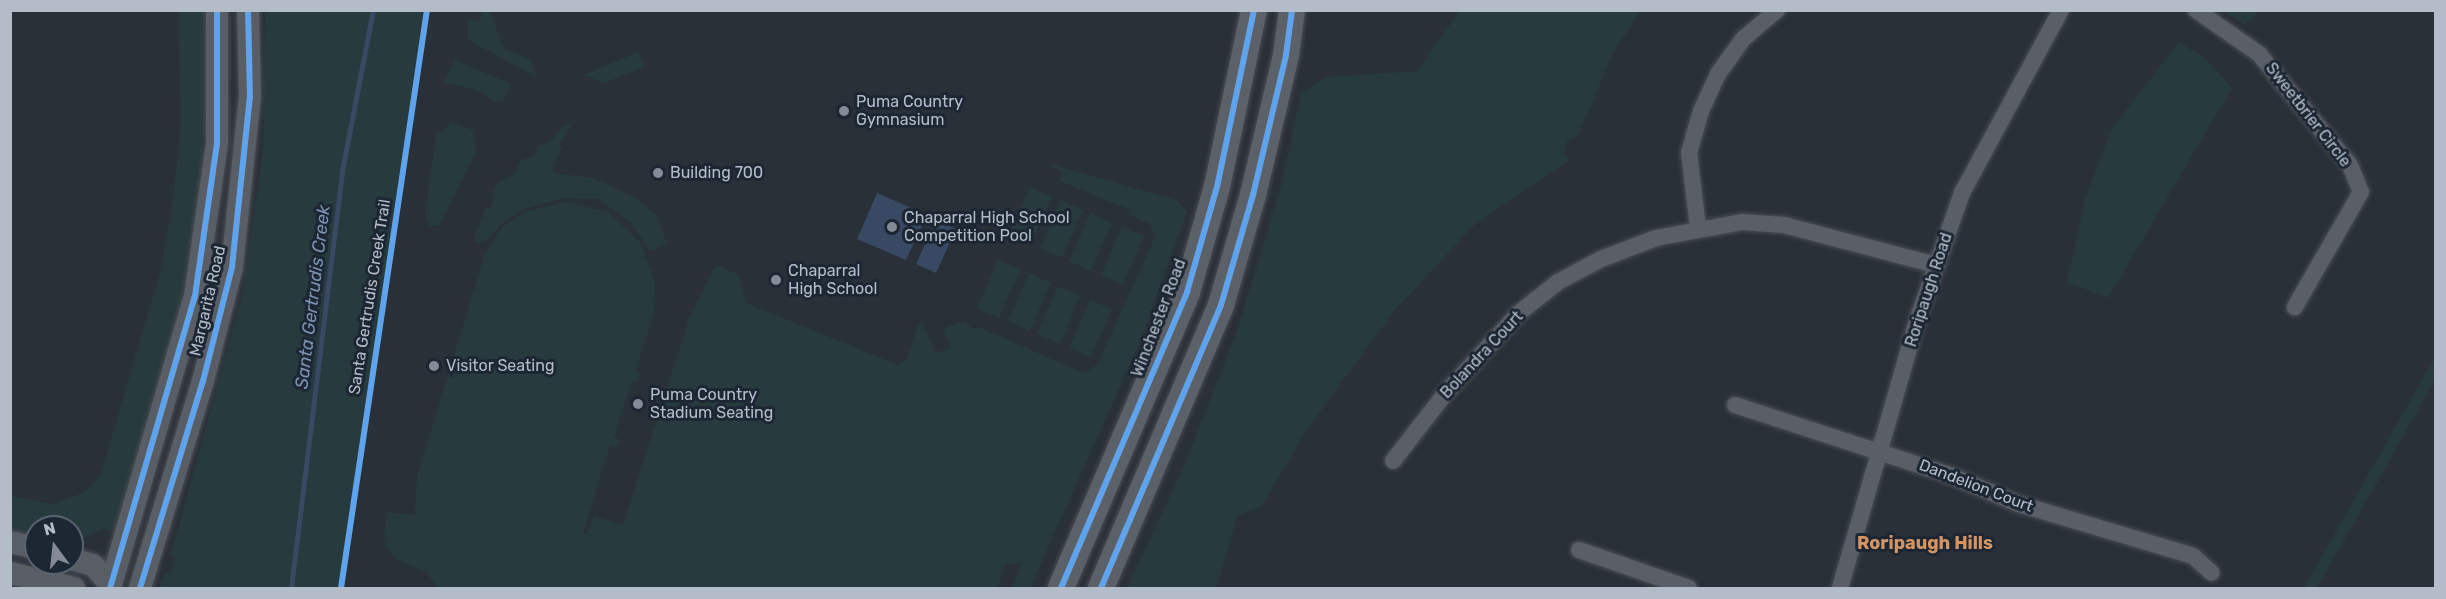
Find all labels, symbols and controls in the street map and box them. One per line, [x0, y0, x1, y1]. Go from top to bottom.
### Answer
street label: Sweetbrier Circle [2261, 59, 2355, 171]
place label: Puma Country Gymnasium [856, 92, 963, 130]
marker: Puma Country Gymnasium [837, 104, 851, 118]
place label: Building 700 [670, 163, 763, 183]
marker: Building 700 [651, 166, 665, 180]
street label: Santa Gertrudis Creek Trail [345, 198, 395, 396]
water label: Santa Gertrudis Creek [291, 204, 335, 390]
place label: Chaparral High School Competition Pool [904, 208, 1070, 246]
marker: Chaparral High School Competition Pool [885, 220, 899, 234]
street label: Roripaugh Road [1902, 231, 1956, 349]
street label: Margarita Road [186, 244, 230, 358]
street label: Winchester Road [1128, 256, 1190, 380]
place label: Chaparral High School [788, 261, 877, 299]
marker: Chaparral High School [769, 273, 783, 287]
street label: Bolandra Court [1437, 307, 1527, 403]
place label: Visitor Seating [446, 356, 555, 376]
marker: Visitor Seating [427, 359, 441, 373]
place label: Puma Country Stadium Seating [650, 385, 773, 423]
marker: Puma Country Stadium Seating [631, 397, 645, 411]
street label: Dandelion Court [1916, 455, 2036, 517]
north arrow [24, 515, 84, 575]
text: N [42, 518, 58, 540]
district label: Roripaugh Hills [1857, 532, 1993, 554]

